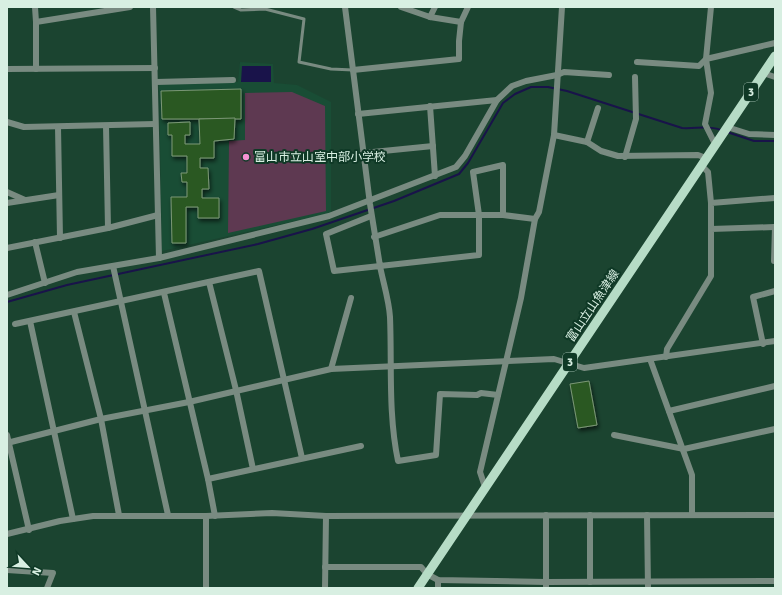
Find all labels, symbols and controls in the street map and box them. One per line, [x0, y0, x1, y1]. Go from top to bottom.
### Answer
road number: 3 [744, 83, 758, 101]
place label: 富山市立山室中部小学校 [254, 150, 386, 165]
marker: 富山市立山室中部小学校 [241, 152, 251, 162]
street label: 富山立山魚津線 [563, 267, 623, 345]
road number: 3 [563, 353, 577, 371]
north arrow [8, 547, 48, 587]
text: N [29, 565, 44, 577]

